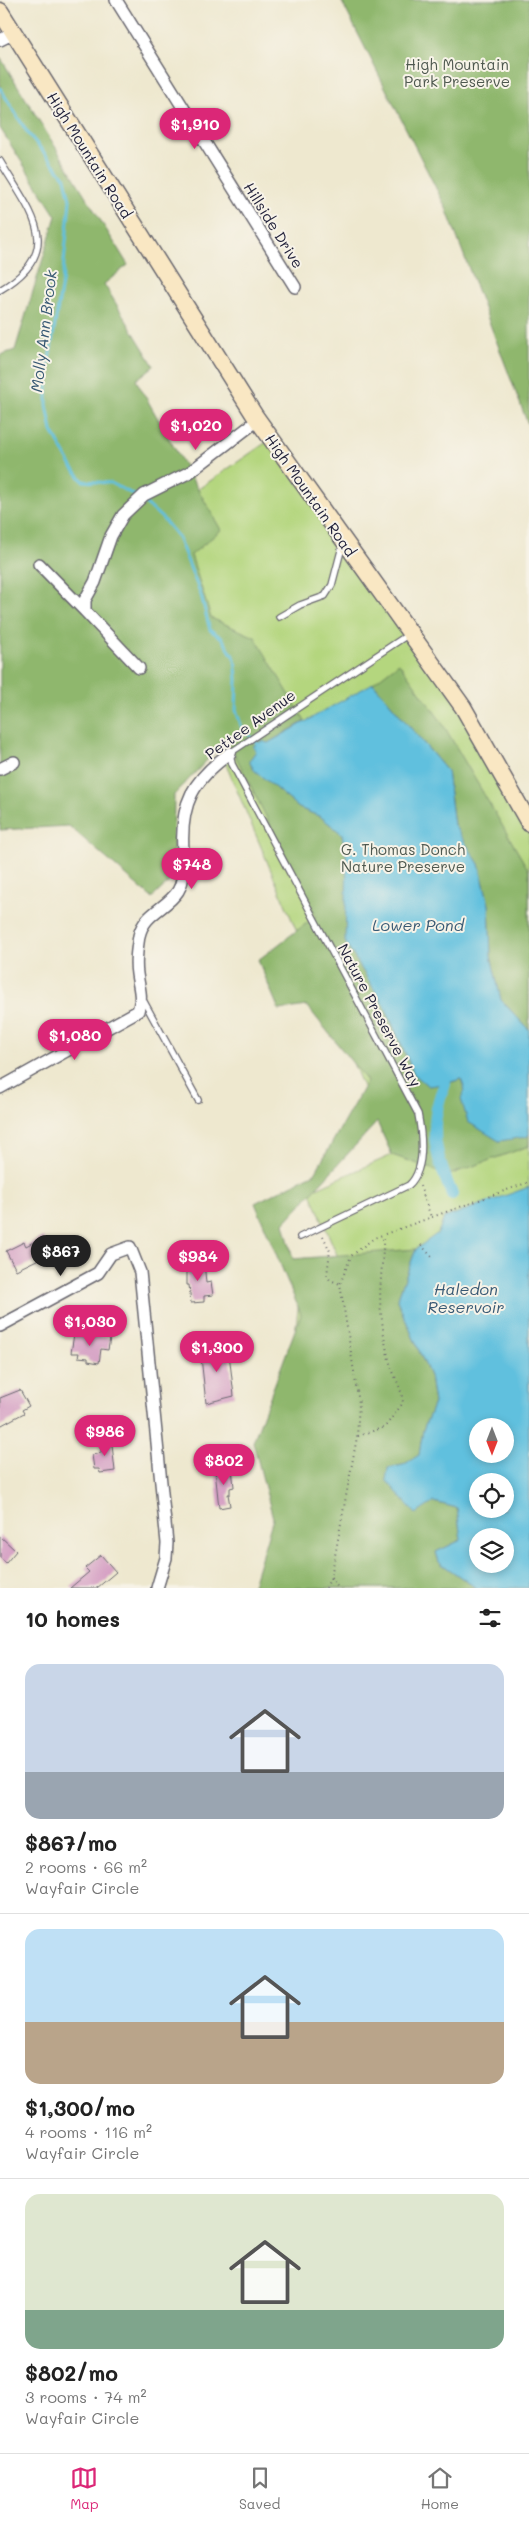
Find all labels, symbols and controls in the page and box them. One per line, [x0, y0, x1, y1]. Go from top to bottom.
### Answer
park label: High Mountain Park Preserve [404, 54, 510, 91]
street label: High Mountain Road [43, 88, 137, 222]
pin: $1,910 [154, 108, 236, 150]
text: $1,910 [171, 113, 219, 134]
street label: Hillside Drive [240, 178, 308, 272]
water label: Molly Ann Brook [25, 268, 61, 393]
pin: $1,020 [155, 408, 237, 451]
text: $1,020 [170, 414, 222, 435]
street label: High Mountain Road [261, 430, 361, 560]
street label: Pettee Avenue [201, 684, 299, 764]
park label: G. Thomas Donch Nature Preserve [341, 839, 465, 876]
pin: $748 [162, 848, 222, 890]
text: $748 [173, 853, 211, 874]
water label: Lower Pond [372, 914, 465, 935]
street label: Nature Preserve Way [334, 940, 426, 1090]
pin: $1,080 [34, 1018, 116, 1061]
text: $1,080 [49, 1024, 101, 1045]
pin: $867 [31, 1234, 91, 1277]
text: $867 [42, 1240, 80, 1261]
pin: $984 [168, 1240, 228, 1282]
text: $984 [178, 1245, 218, 1266]
water label: Haledon Reservoir [428, 1278, 504, 1317]
pin: $1,030 [49, 1304, 131, 1347]
text: $1,030 [64, 1310, 116, 1331]
pin: $1,300 [176, 1330, 258, 1373]
text: $1,300 [191, 1336, 243, 1357]
pin: $986 [75, 1414, 135, 1457]
north arrow [469, 1418, 514, 1462]
map controls [469, 1418, 514, 1573]
text: $986 [85, 1420, 125, 1441]
pin: $802 [194, 1444, 254, 1486]
text: $802 [204, 1449, 244, 1470]
button: locate [469, 1473, 514, 1518]
button: layers [469, 1528, 514, 1573]
icon: filters [476, 1604, 504, 1632]
text: 10 homes [25, 1605, 120, 1632]
icon: home [220, 1696, 310, 1786]
text: $867/mo [25, 1829, 117, 1856]
text: 2 rooms · 66 m² [25, 1856, 147, 1877]
text: Wayfair Circle [25, 1877, 139, 1898]
icon: home [220, 1962, 310, 2052]
text: $1,300/mo [25, 2094, 135, 2121]
text: 4 rooms · 116 m² [25, 2121, 152, 2142]
text: Wayfair Circle [25, 2142, 139, 2163]
icon: home [220, 2227, 310, 2317]
text: $802/mo [25, 2359, 118, 2386]
text: 3 rooms · 74 m² [25, 2386, 146, 2407]
text: Wayfair Circle [25, 2407, 139, 2428]
tab: Map [70, 2464, 99, 2513]
tab: Saved [239, 2464, 280, 2513]
tab: Home [421, 2464, 459, 2513]

